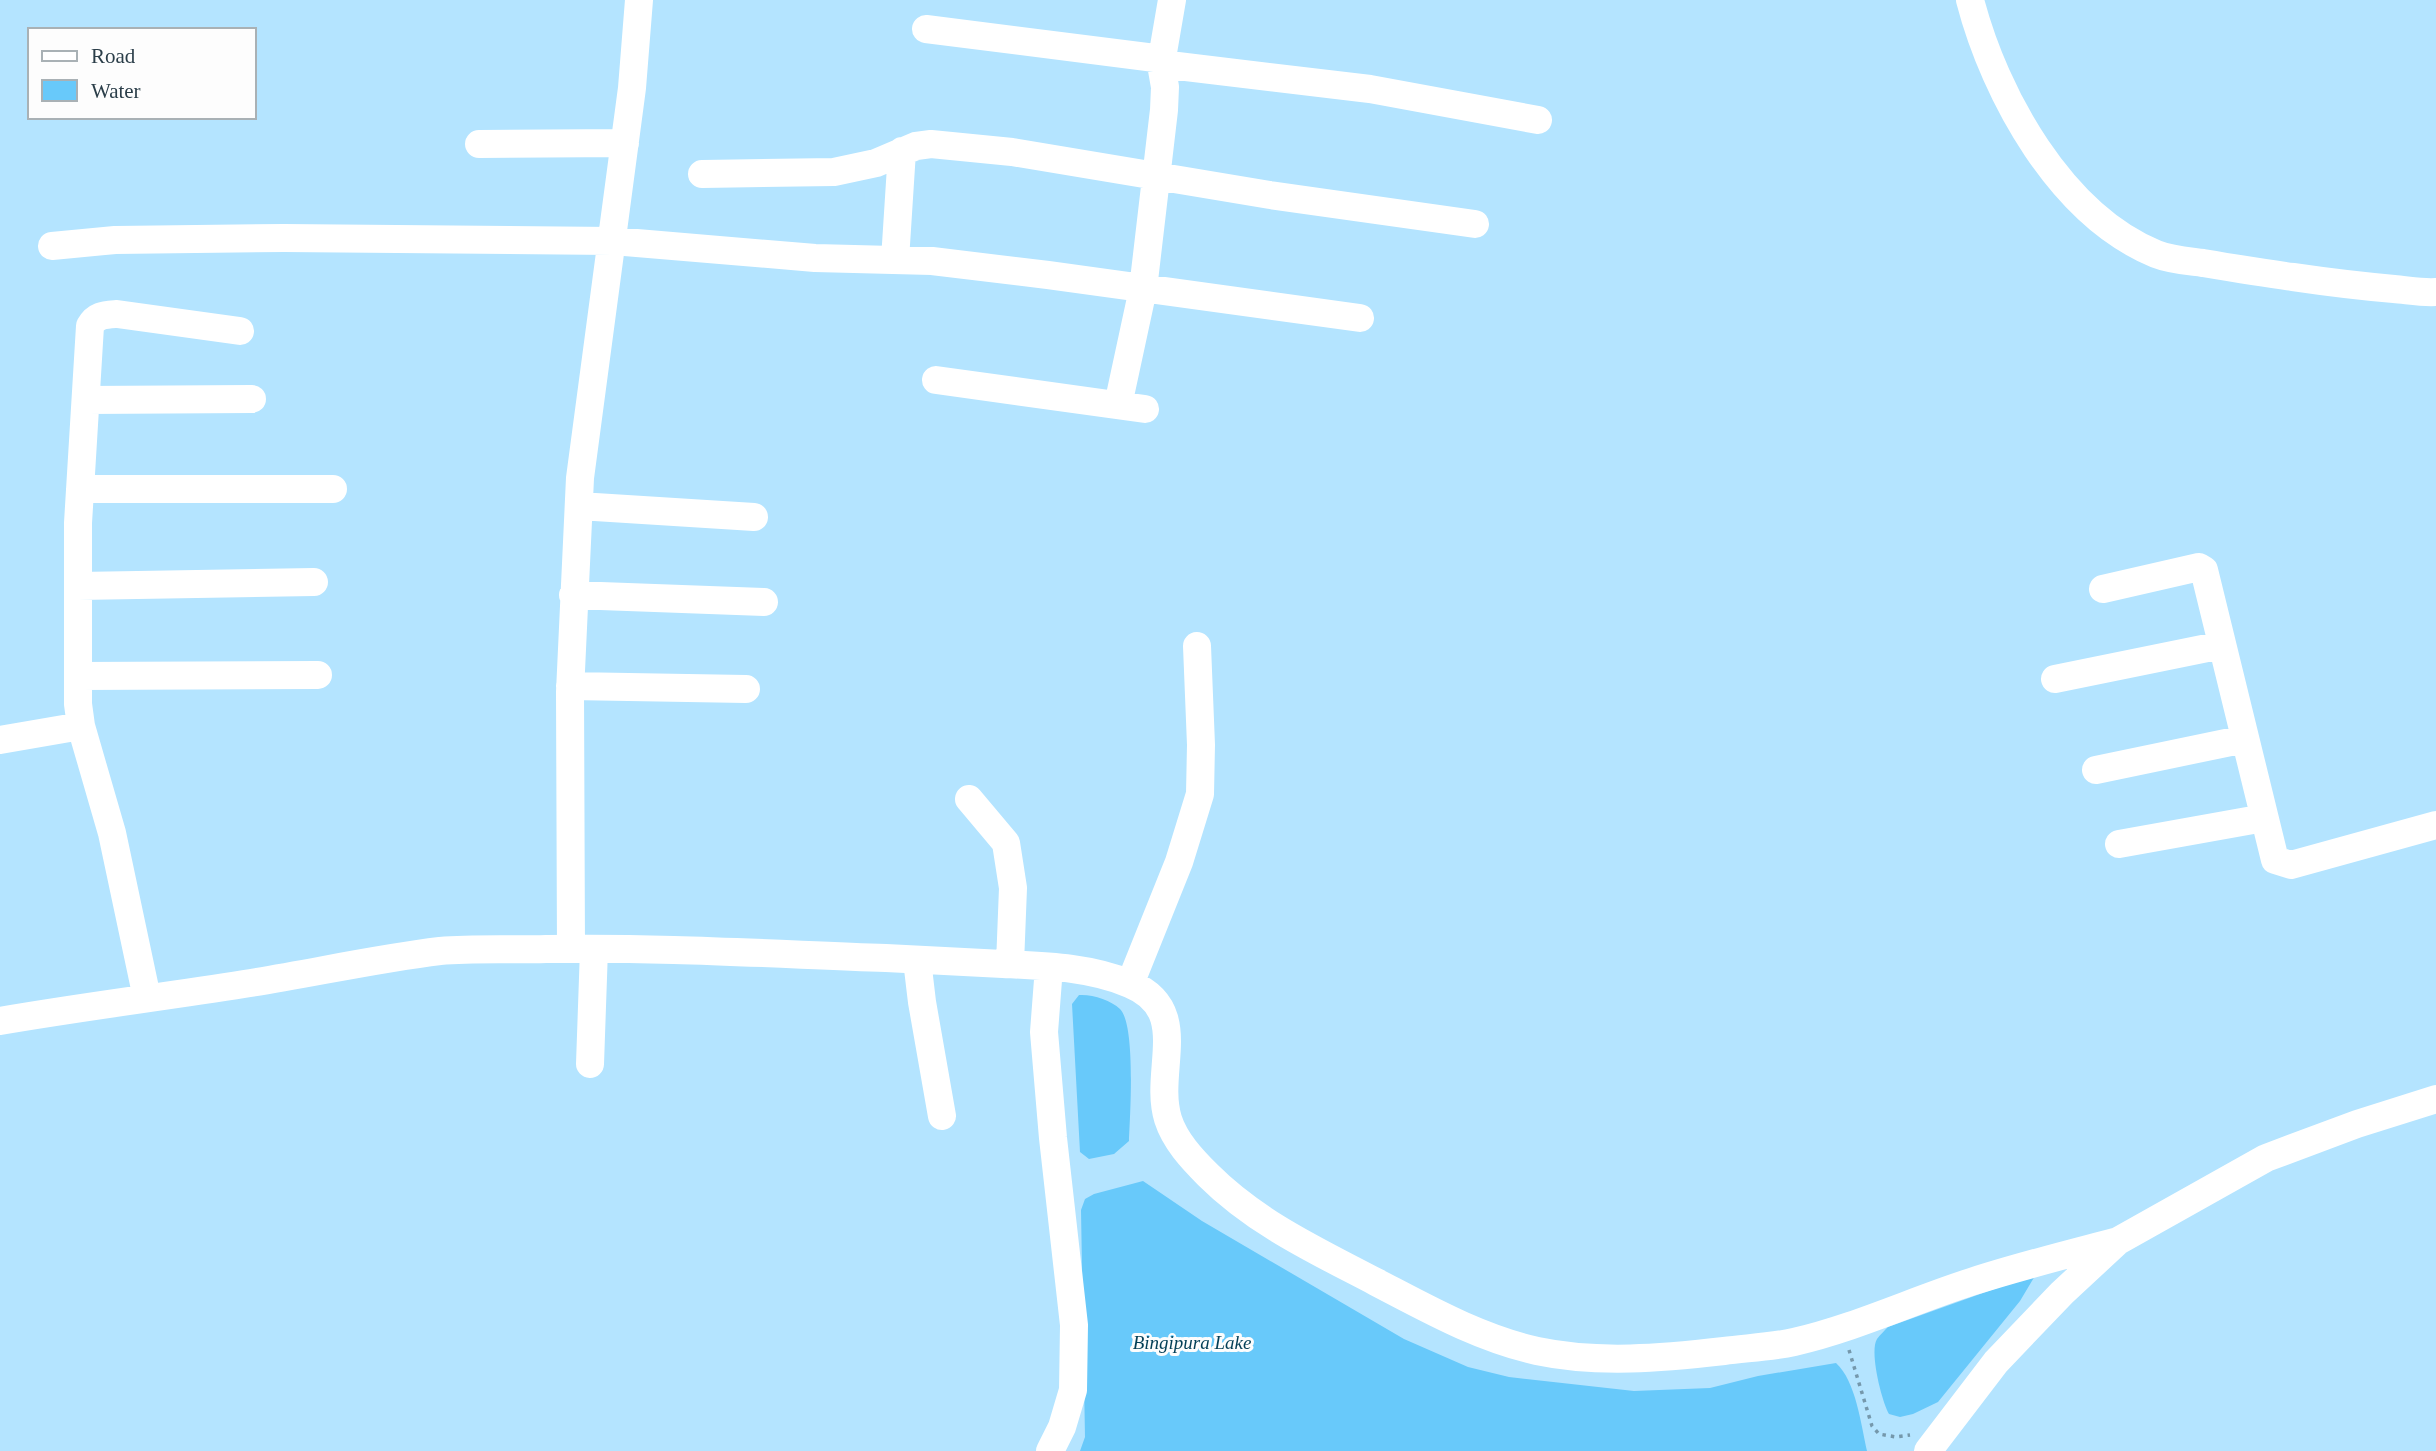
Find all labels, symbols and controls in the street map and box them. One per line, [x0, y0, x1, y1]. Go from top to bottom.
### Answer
legend [28, 28, 256, 119]
text: Road [91, 44, 136, 68]
text: Water [91, 79, 141, 103]
water label: Bingipura Lake [1133, 1332, 1251, 1353]

